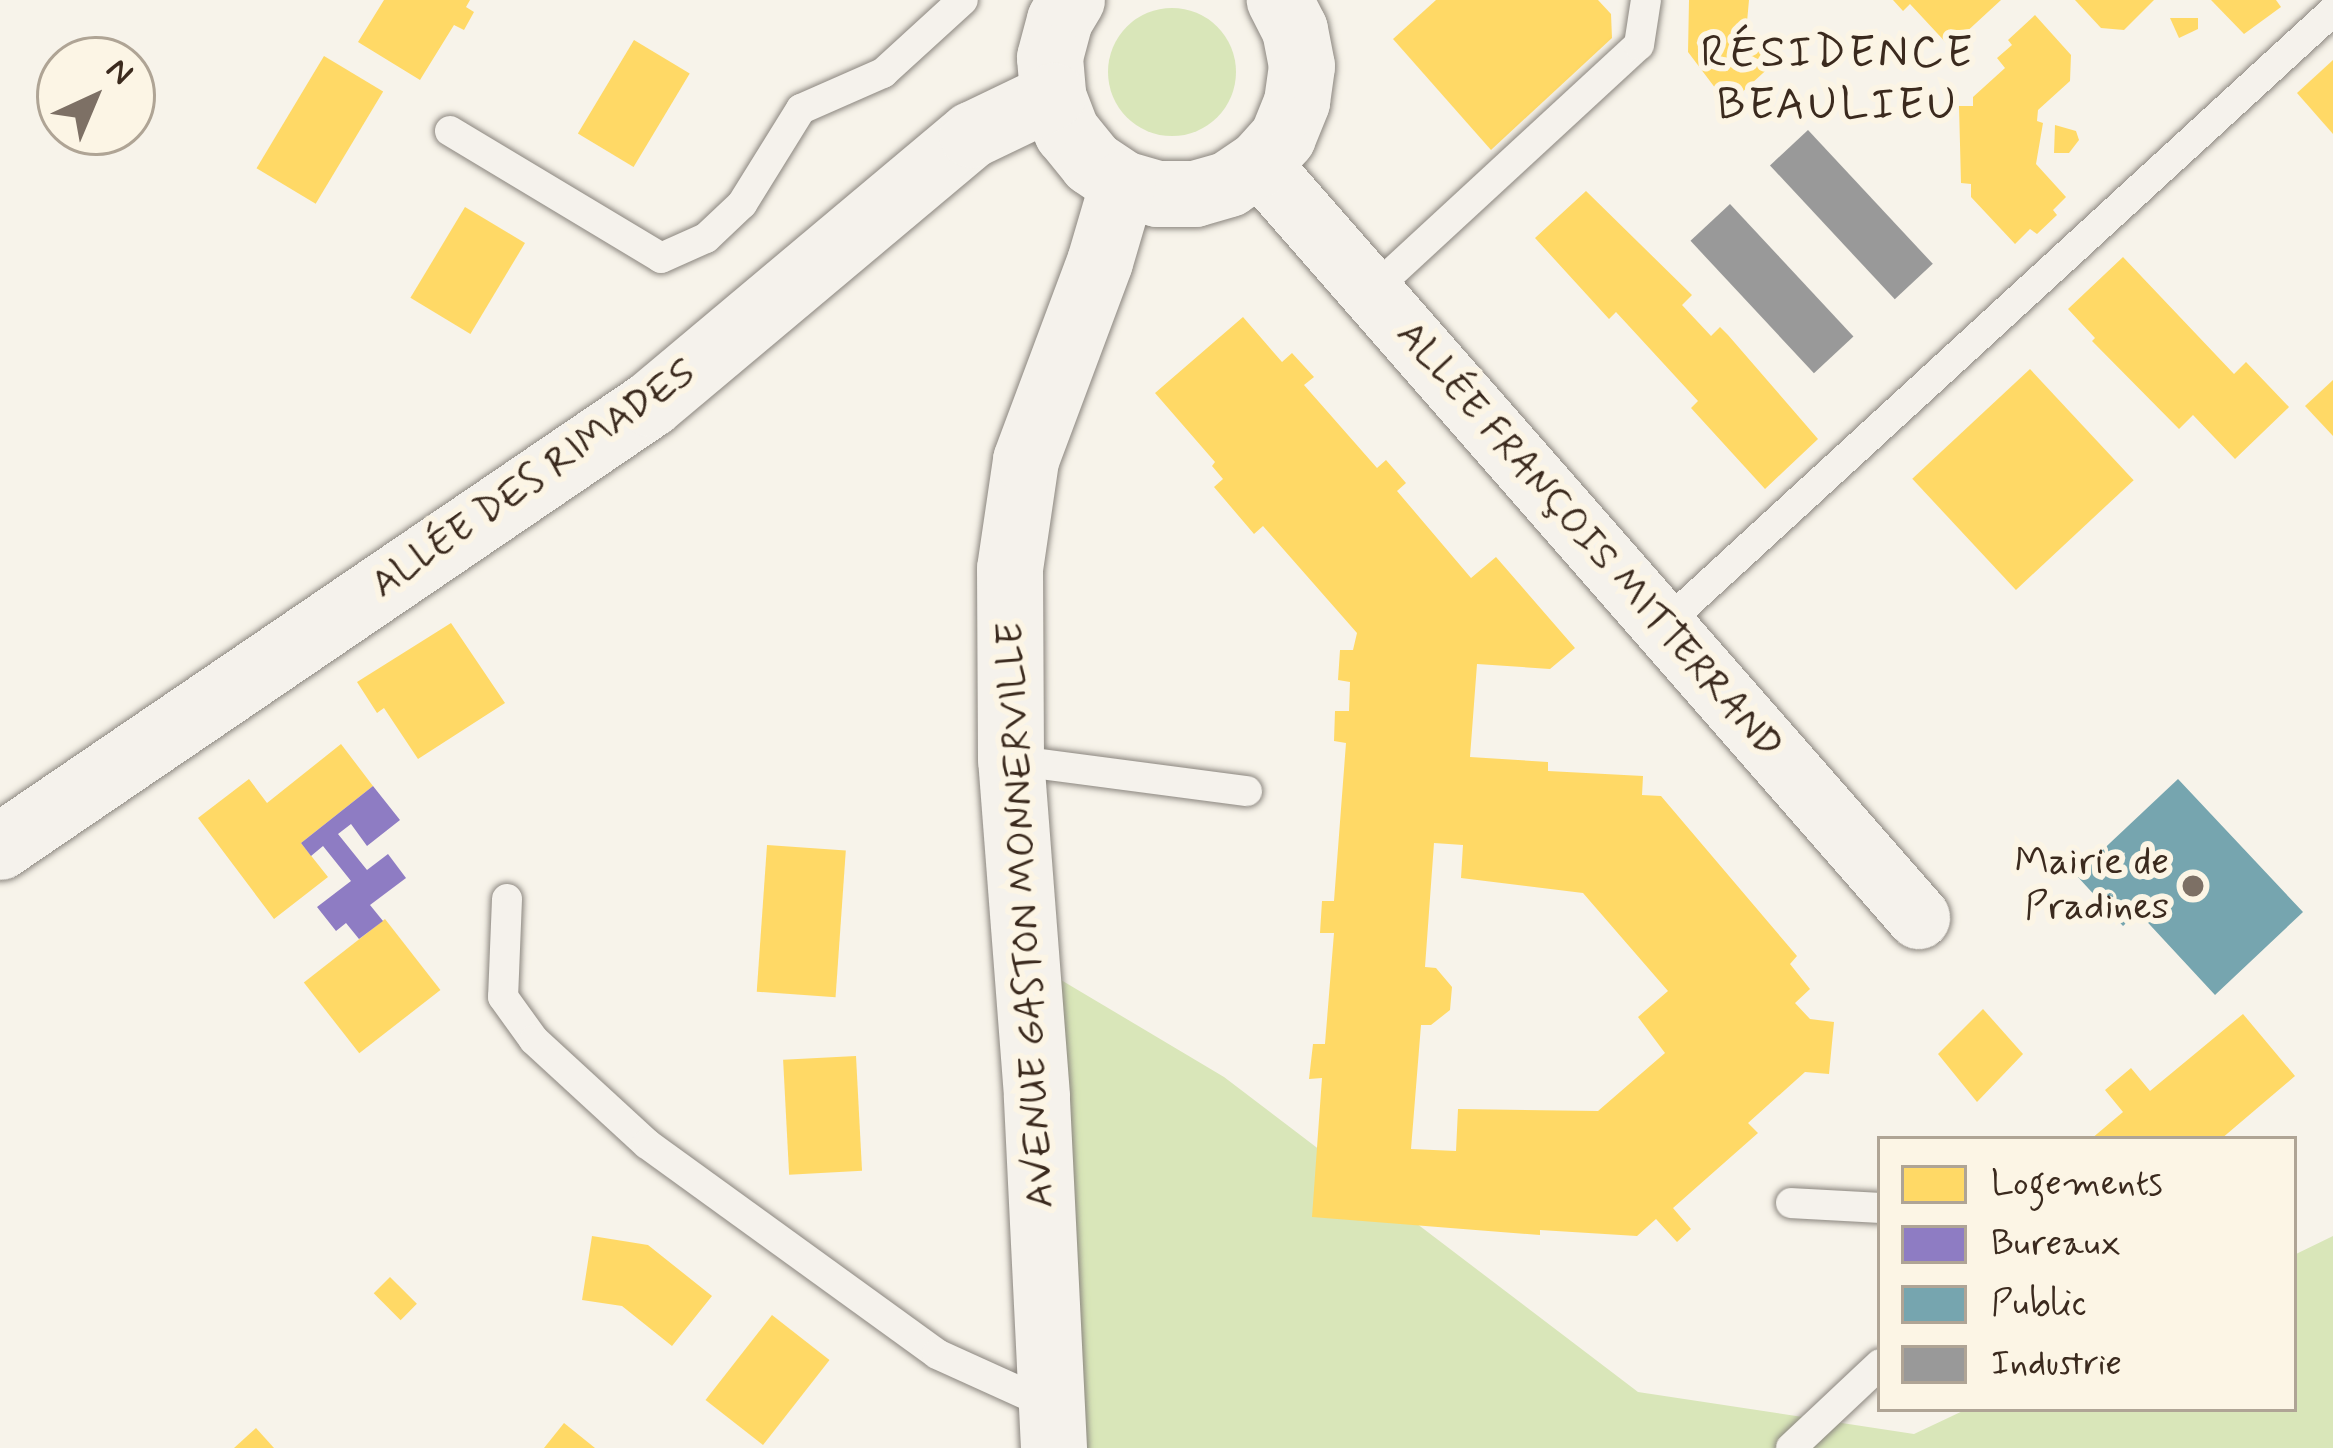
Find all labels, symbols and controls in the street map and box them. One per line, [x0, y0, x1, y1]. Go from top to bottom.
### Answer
district label: RÉSIDENCE BEAULIEU [1699, 27, 1977, 133]
north arrow [36, 36, 156, 156]
text: N [96, 49, 142, 96]
street label: ALLÉE FRANÇOIS MITTERRAND [1379, 306, 1797, 776]
street label: ALLÉE DES RIMADES [363, 351, 705, 609]
street label: AVENUE GASTON MONNERVILLE [988, 620, 1066, 1210]
place label: Mairie de Pradines [2013, 841, 2169, 932]
marker: Mairie de Pradines [2180, 873, 2206, 899]
legend [1877, 1136, 2297, 1412]
text: Logements [1991, 1161, 2163, 1208]
text: Bureaux [1991, 1221, 2121, 1268]
text: Public [1991, 1281, 2086, 1328]
text: Industrie [1991, 1341, 2122, 1388]

